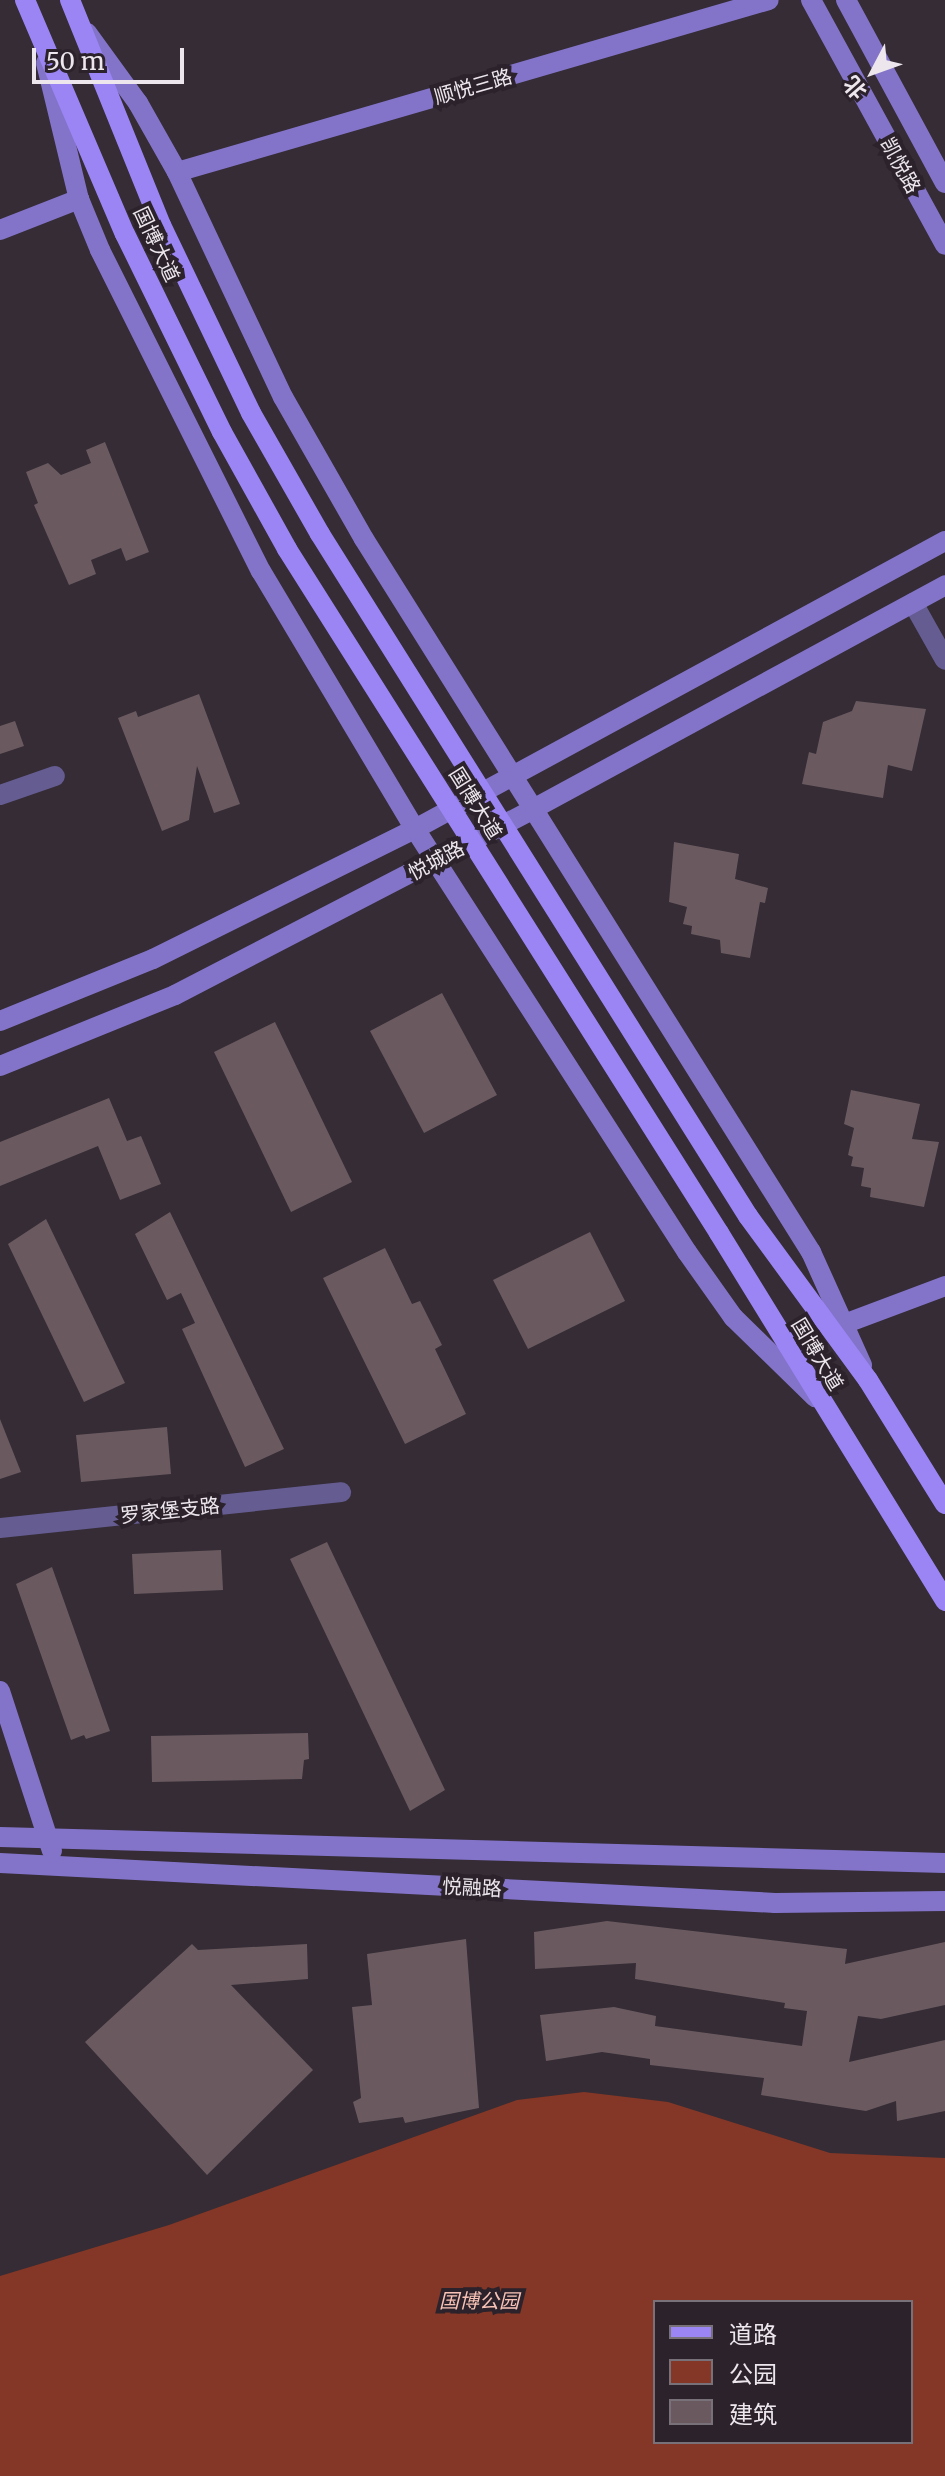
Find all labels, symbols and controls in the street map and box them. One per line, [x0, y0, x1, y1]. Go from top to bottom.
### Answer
scale bar [36, 32, 188, 82]
north arrow [833, 32, 913, 112]
text: 50 m [46, 46, 105, 77]
street label: 顺悦三路 [431, 63, 515, 109]
text: 北 [837, 70, 873, 105]
street label: 凯悦路 [876, 133, 926, 197]
street label: 国博大道 [129, 203, 185, 285]
street label: 国博大道 [445, 763, 507, 843]
street label: 悦城路 [404, 835, 468, 885]
street label: 国博大道 [787, 1314, 849, 1394]
street label: 罗家堡支路 [119, 1493, 221, 1527]
street label: 悦融路 [441, 1873, 503, 1901]
park label: 国博公园 [439, 2288, 519, 2312]
legend [653, 2300, 913, 2444]
text: 道路 [729, 2319, 777, 2350]
text: 公园 [729, 2359, 777, 2390]
text: 建筑 [729, 2399, 777, 2430]

